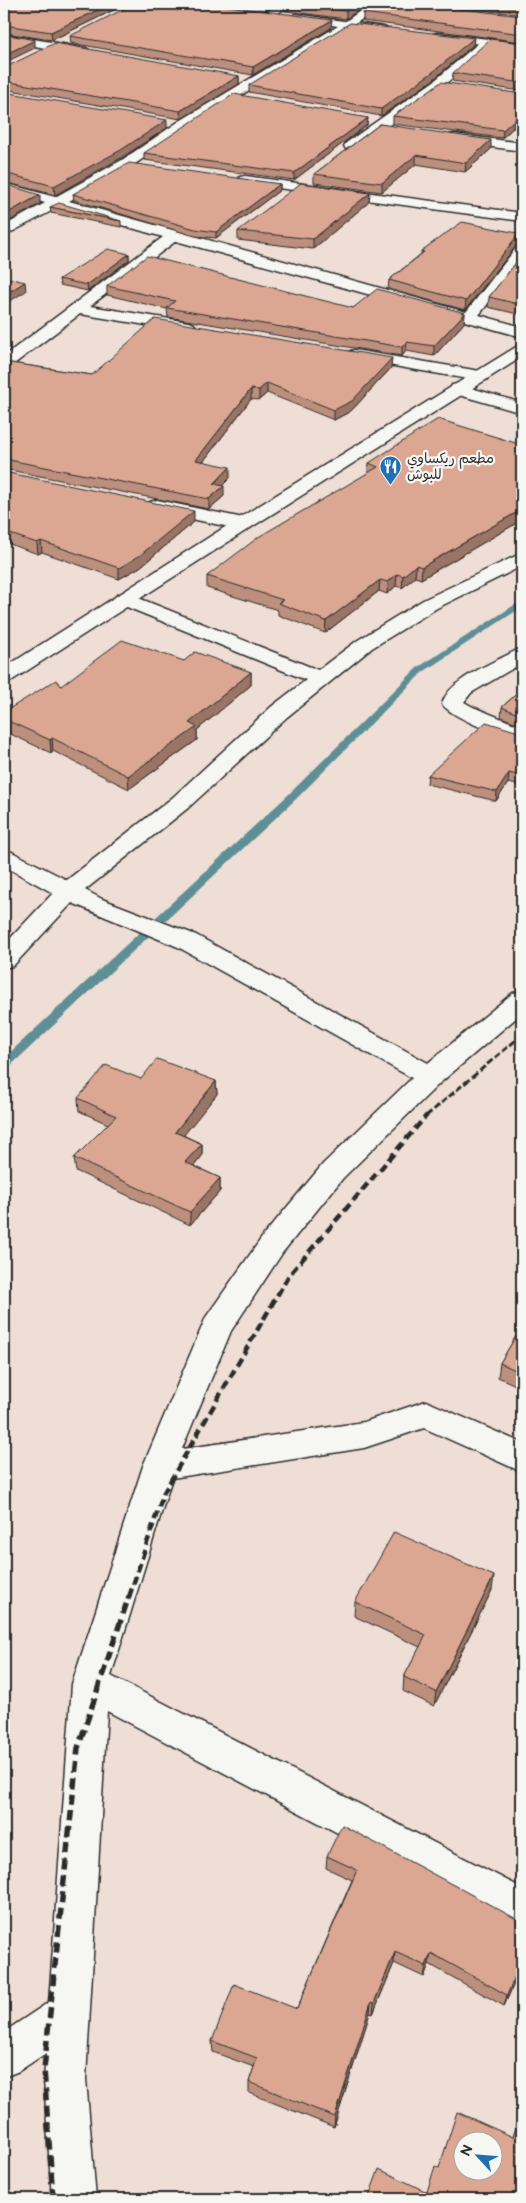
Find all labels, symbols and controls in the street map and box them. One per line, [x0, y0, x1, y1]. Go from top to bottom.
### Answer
place label: مطعم ريكساوي للبوش [407, 450, 494, 483]
restaurant icon: مطعم ريكساوي للبوش [379, 454, 403, 485]
north arrow [454, 2130, 504, 2180]
text: N [457, 2142, 477, 2159]

